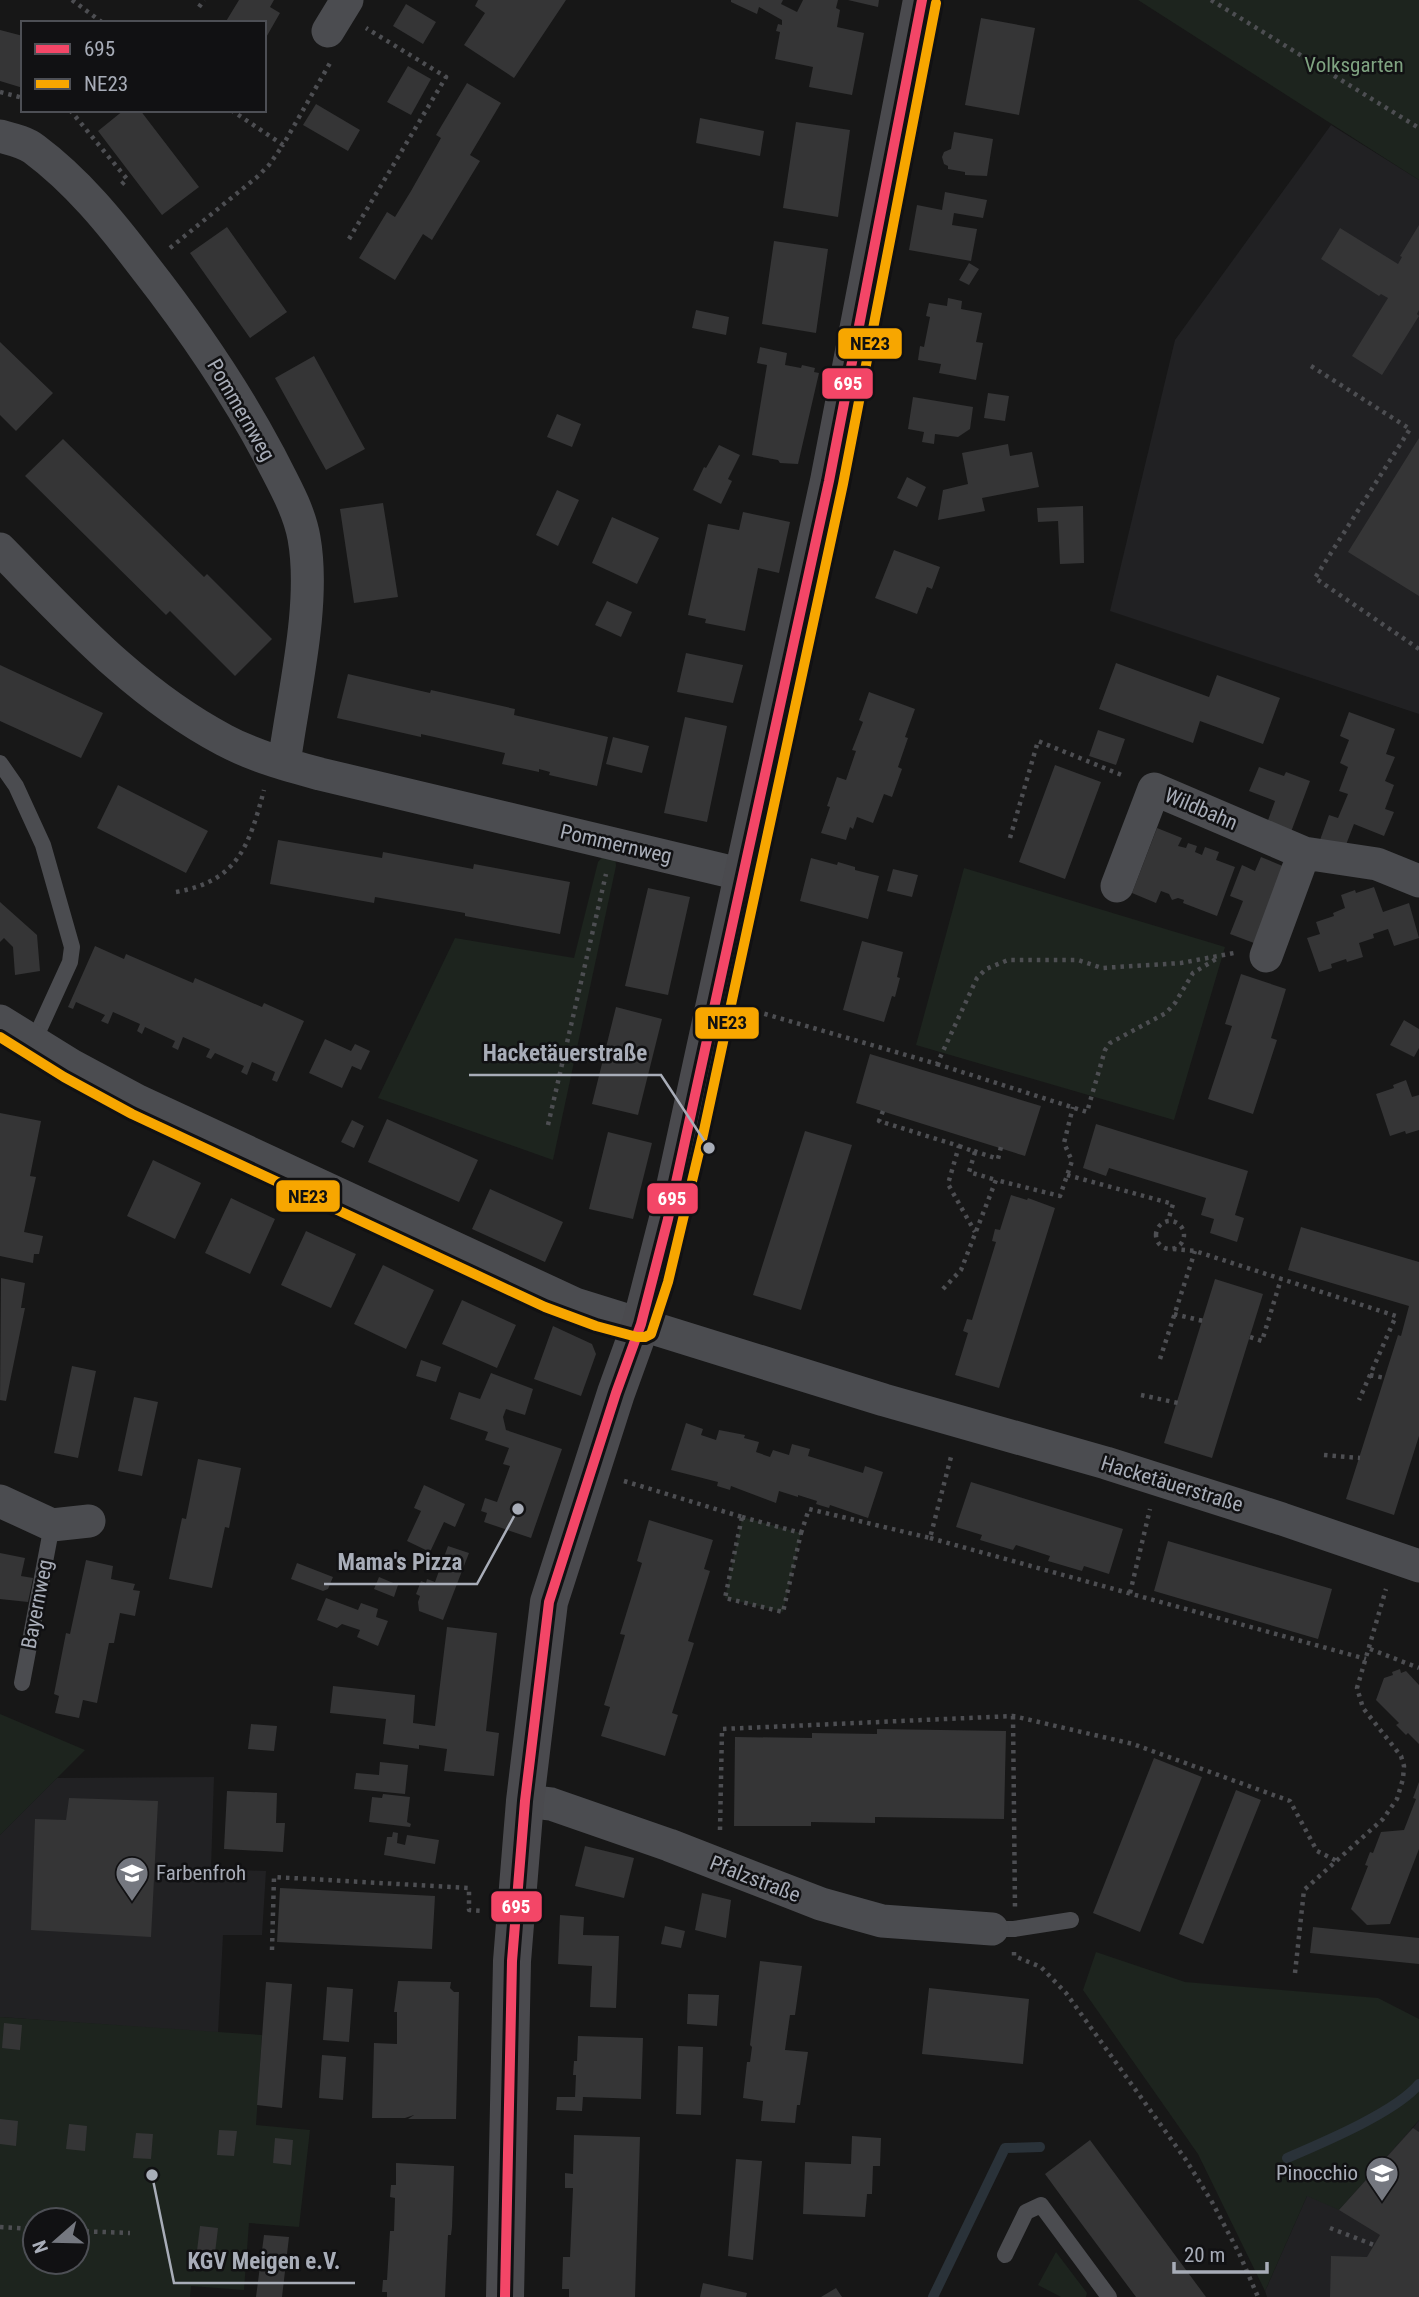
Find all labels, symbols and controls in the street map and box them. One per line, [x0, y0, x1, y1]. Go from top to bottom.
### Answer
legend [21, 21, 266, 112]
text: 695 [84, 37, 115, 61]
park label: Volksgarten [1304, 53, 1404, 77]
text: NE23 [84, 72, 128, 96]
line badge: NE23 [837, 327, 903, 360]
text: NE23 [850, 332, 890, 355]
street label: Pommernweg [202, 355, 280, 465]
line badge: 695 [821, 367, 874, 400]
text: 695 [834, 372, 862, 395]
street label: Wildbahn [1161, 783, 1241, 835]
street label: Pommernweg [558, 819, 674, 869]
line badge: NE23 [694, 1006, 760, 1040]
text: NE23 [707, 1011, 747, 1034]
callout: Hacketäuerstraße [469, 1031, 661, 1075]
text: Hacketäuerstraße [483, 1040, 647, 1067]
line badge: NE23 [275, 1179, 341, 1213]
line badge: 695 [646, 1182, 699, 1215]
text: NE23 [288, 1185, 328, 1208]
text: 695 [658, 1187, 686, 1210]
street label: Hacketäuerstraße [1098, 1451, 1246, 1517]
callout: Mama's Pizza [324, 1540, 477, 1584]
text: Mama's Pizza [338, 1549, 463, 1576]
street label: Bayernweg [17, 1557, 57, 1651]
street label: Pfalzstraße [706, 1851, 804, 1907]
school or university icon: Farbenfroh [113, 1854, 151, 1903]
place label: Farbenfroh [156, 1861, 246, 1885]
line badge: 695 [490, 1890, 543, 1923]
text: 695 [502, 1895, 530, 1918]
school or university icon: Pinocchio [1363, 2154, 1401, 2203]
place label: Pinocchio [1276, 2161, 1358, 2185]
north arrow [21, 2206, 91, 2276]
scale bar [1174, 2230, 1267, 2274]
text: N [28, 2237, 53, 2256]
callout: KGV Meigen e.V. [174, 2239, 355, 2283]
text: 20 m [1184, 2243, 1225, 2267]
text: KGV Meigen e.V. [187, 2248, 341, 2275]

